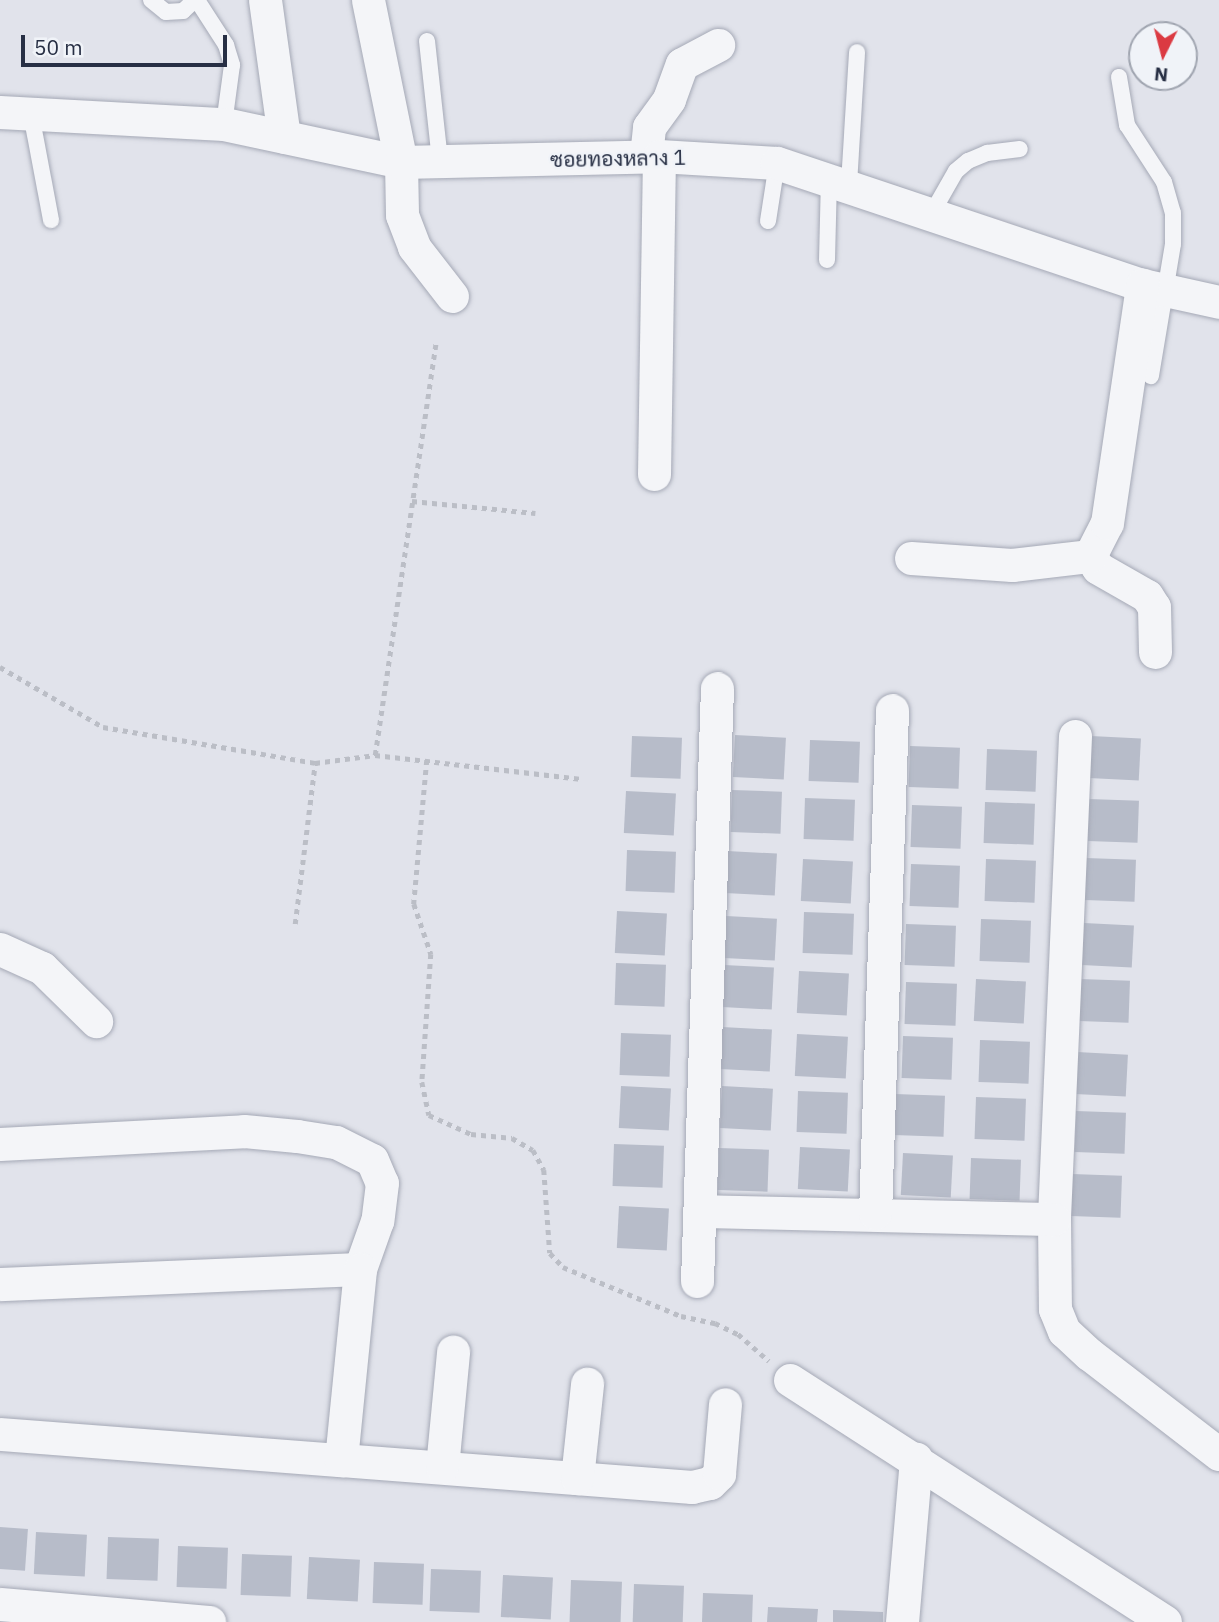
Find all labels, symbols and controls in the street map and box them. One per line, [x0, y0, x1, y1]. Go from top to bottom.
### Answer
scale bar [24, 21, 231, 65]
north arrow [1128, 21, 1198, 91]
text: 50 m [34, 33, 83, 61]
text: N [1153, 62, 1169, 88]
street label: ซอยทองหลาง 1 [550, 144, 686, 172]

